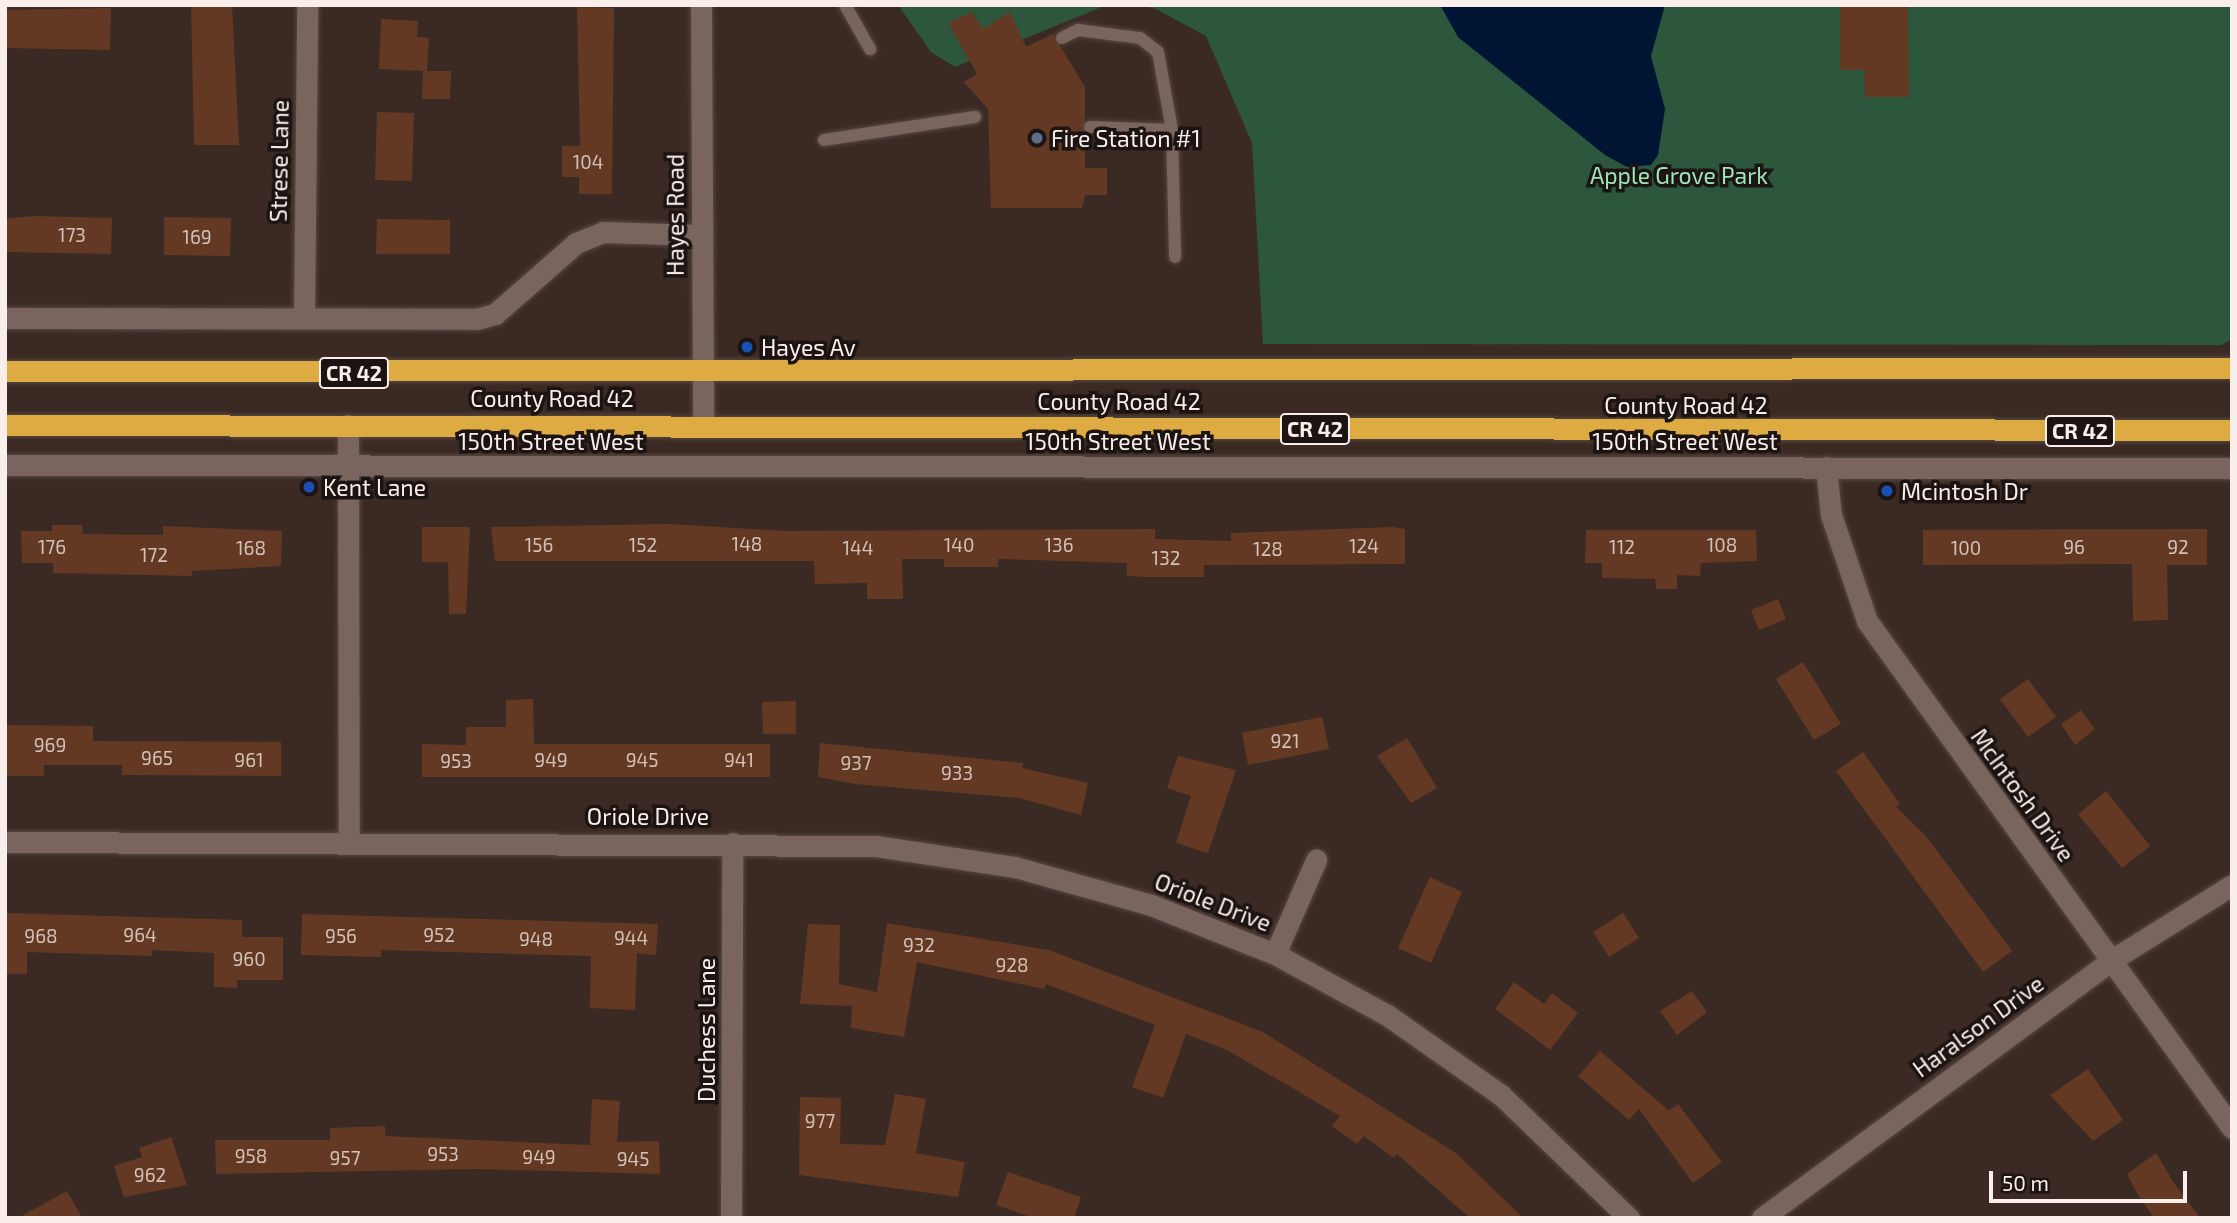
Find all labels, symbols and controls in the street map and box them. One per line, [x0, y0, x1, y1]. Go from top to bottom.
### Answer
street label: Strese Lane [264, 100, 294, 222]
place label: Fire Station #1 [1051, 124, 1201, 152]
marker: Fire Station #1 [1029, 130, 1045, 146]
house number: 104 [573, 151, 603, 173]
street label: Hayes Road [661, 154, 689, 276]
park label: Apple Grove Park [1590, 161, 1768, 189]
house number: 173 [58, 224, 86, 246]
house number: 169 [182, 226, 212, 248]
place label: Hayes Av [761, 333, 856, 361]
marker: Hayes Av [739, 339, 755, 355]
road number: CR 42 [317, 356, 391, 390]
street label: County Road 42 [470, 384, 634, 412]
street label: County Road 42 [1037, 387, 1201, 415]
street label: County Road 42 [1604, 391, 1768, 419]
road number: CR 42 [1278, 412, 1352, 446]
road number: CR 42 [2043, 414, 2117, 448]
street label: 150th Street West [458, 427, 644, 455]
street label: 150th Street West [1025, 427, 1211, 455]
street label: 150th Street West [1592, 427, 1778, 455]
place label: Kent Lane [323, 473, 426, 501]
place label: Mcintosh Dr [1901, 477, 2028, 505]
marker: Kent Lane [301, 479, 317, 495]
marker: Mcintosh Dr [1879, 483, 1895, 499]
house number: 148 [732, 533, 762, 555]
house number: 156 [525, 534, 553, 556]
house number: 152 [629, 534, 657, 556]
house number: 140 [944, 534, 974, 556]
house number: 136 [1045, 534, 1073, 556]
house number: 108 [1707, 534, 1737, 556]
house number: 124 [1349, 535, 1379, 557]
house number: 176 [38, 536, 66, 558]
house number: 112 [1609, 536, 1635, 558]
house number: 96 [2063, 536, 2085, 558]
house number: 92 [2167, 536, 2189, 558]
house number: 168 [236, 537, 266, 559]
house number: 144 [843, 537, 873, 559]
house number: 100 [1951, 537, 1981, 559]
house number: 128 [1253, 538, 1283, 560]
house number: 172 [140, 544, 168, 566]
house number: 132 [1152, 547, 1180, 569]
street label: McIntosh Drive [1966, 723, 2080, 867]
house number: 921 [1270, 730, 1300, 752]
house number: 969 [34, 734, 66, 756]
house number: 965 [141, 747, 173, 769]
house number: 961 [234, 749, 264, 771]
house number: 949 [534, 749, 568, 771]
house number: 945 [626, 749, 658, 771]
house number: 941 [724, 749, 754, 771]
house number: 953 [440, 750, 472, 772]
house number: 937 [840, 752, 872, 774]
house number: 933 [941, 762, 973, 784]
street label: Oriole Drive [587, 802, 709, 830]
street label: Oriole Drive [1151, 867, 1275, 937]
house number: 964 [123, 924, 157, 946]
house number: 952 [423, 924, 455, 946]
house number: 968 [24, 925, 58, 947]
house number: 956 [325, 925, 357, 947]
house number: 944 [614, 927, 648, 949]
house number: 948 [519, 928, 553, 950]
house number: 932 [903, 934, 935, 956]
house number: 960 [232, 948, 266, 970]
house number: 928 [995, 954, 1029, 976]
street label: Duchess Lane [692, 958, 720, 1102]
street label: Haralson Drive [1907, 969, 2049, 1083]
house number: 977 [805, 1110, 835, 1132]
house number: 953 [427, 1143, 459, 1165]
house number: 958 [235, 1145, 267, 1167]
house number: 949 [522, 1146, 556, 1168]
house number: 957 [330, 1147, 360, 1169]
house number: 945 [617, 1148, 649, 1170]
scale bar [1992, 1156, 2190, 1200]
house number: 962 [134, 1164, 166, 1186]
text: 50 m [2002, 1170, 2049, 1195]

